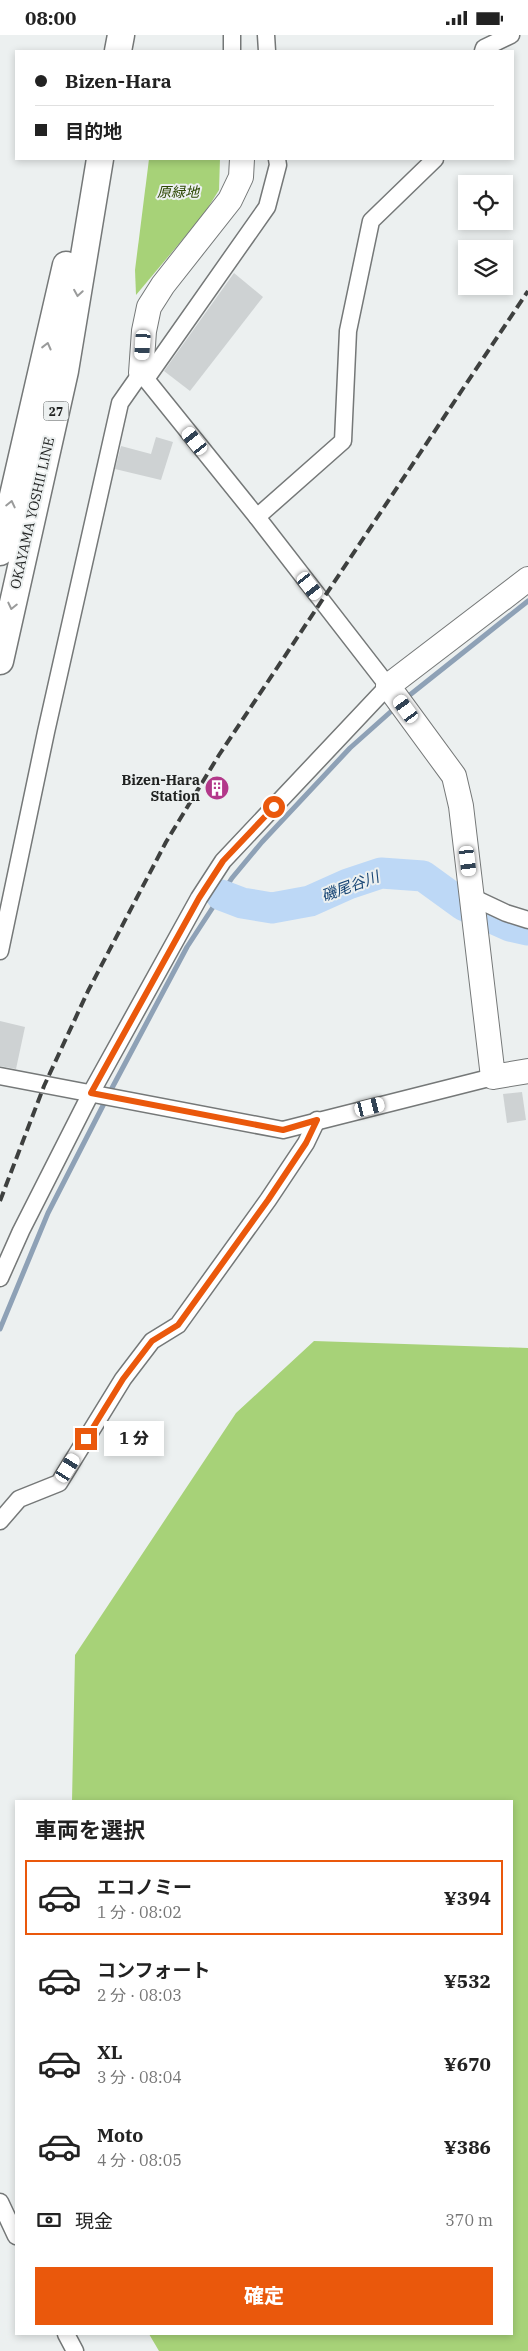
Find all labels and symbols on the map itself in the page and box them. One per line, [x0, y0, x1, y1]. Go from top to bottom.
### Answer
park label: 原緑地 [157, 183, 201, 201]
one-way arrow [73, 289, 83, 298]
car [134, 330, 151, 360]
one-way arrow [41, 341, 52, 350]
road number: 27 [44, 401, 68, 421]
car [179, 425, 210, 457]
street label: OKAYAMA YOSHII LINE [6, 435, 58, 591]
one-way arrow [5, 500, 16, 508]
car [294, 570, 325, 602]
one-way arrow [7, 602, 17, 611]
car [391, 692, 420, 726]
place label: Bizen-Hara Station [121, 771, 200, 805]
building icon: Bizen-Hara Station [204, 775, 230, 801]
route start [263, 796, 285, 818]
car [458, 845, 477, 877]
water label: 磯尾谷川 [319, 866, 383, 905]
car [353, 1096, 386, 1118]
callout: 1 分 [104, 1421, 164, 1457]
route end [75, 1428, 97, 1450]
car [53, 1451, 82, 1485]

